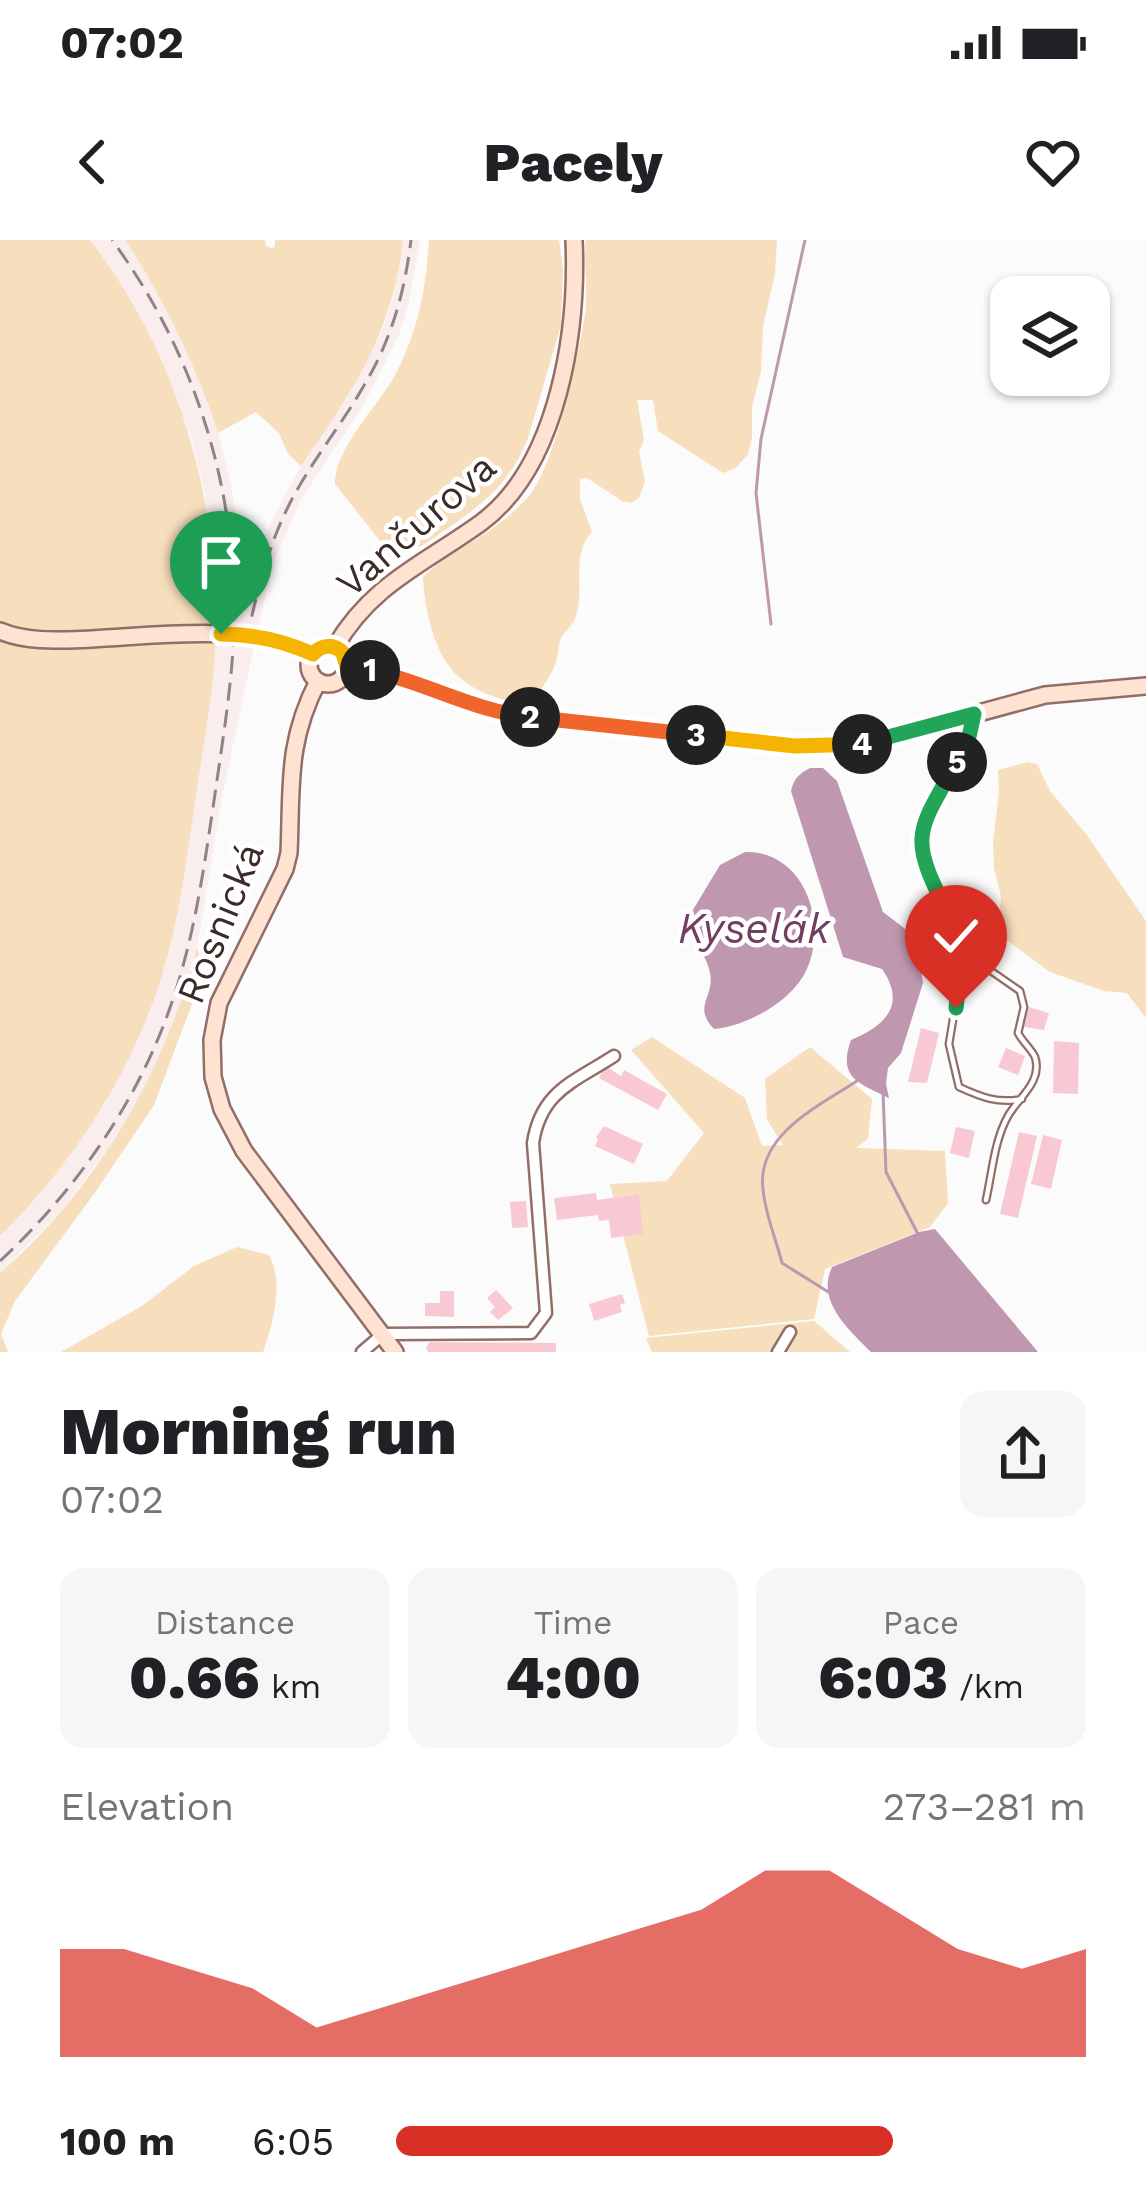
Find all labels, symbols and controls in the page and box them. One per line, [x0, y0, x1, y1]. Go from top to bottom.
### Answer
text: 07:02 [60, 16, 184, 69]
icon: back [60, 129, 126, 195]
icon: heart [1020, 129, 1086, 195]
text: Pacely [483, 131, 663, 194]
map controls [990, 276, 1110, 396]
button: layers [990, 276, 1110, 396]
street label: Vančurova [327, 444, 505, 606]
pin [170, 511, 272, 634]
icon: arrive [188, 529, 254, 595]
pin: 1 [340, 640, 400, 700]
text: 1 [363, 650, 377, 689]
pin: 2 [500, 687, 560, 747]
text: 2 [520, 697, 540, 736]
pin: 3 [666, 705, 726, 765]
pin: 4 [832, 714, 892, 774]
text: 3 [686, 715, 706, 754]
text: 4 [851, 724, 873, 763]
pin: 5 [927, 732, 987, 792]
text: 5 [947, 742, 967, 781]
street label: Rosnická [167, 836, 273, 1010]
pin [905, 885, 1007, 1008]
icon: check [923, 903, 989, 969]
water label: Kyselák [678, 904, 831, 953]
button: share [960, 1391, 1086, 1517]
text: Morning run [60, 1393, 457, 1470]
text: 07:02 [60, 1477, 164, 1522]
text: Distance [155, 1603, 295, 1642]
text: Time [534, 1603, 612, 1642]
text: Pace [883, 1603, 959, 1642]
text: 0.66 [129, 1642, 260, 1713]
text: 4:00 [505, 1642, 641, 1713]
text: 6:03 [818, 1642, 948, 1713]
text: km [260, 1667, 321, 1706]
text: /km [948, 1667, 1024, 1706]
text: Elevation [60, 1784, 234, 1829]
text: 273–281 m [883, 1784, 1086, 1829]
text: 100 m [60, 2119, 175, 2164]
text: 6:05 [252, 2119, 334, 2164]

